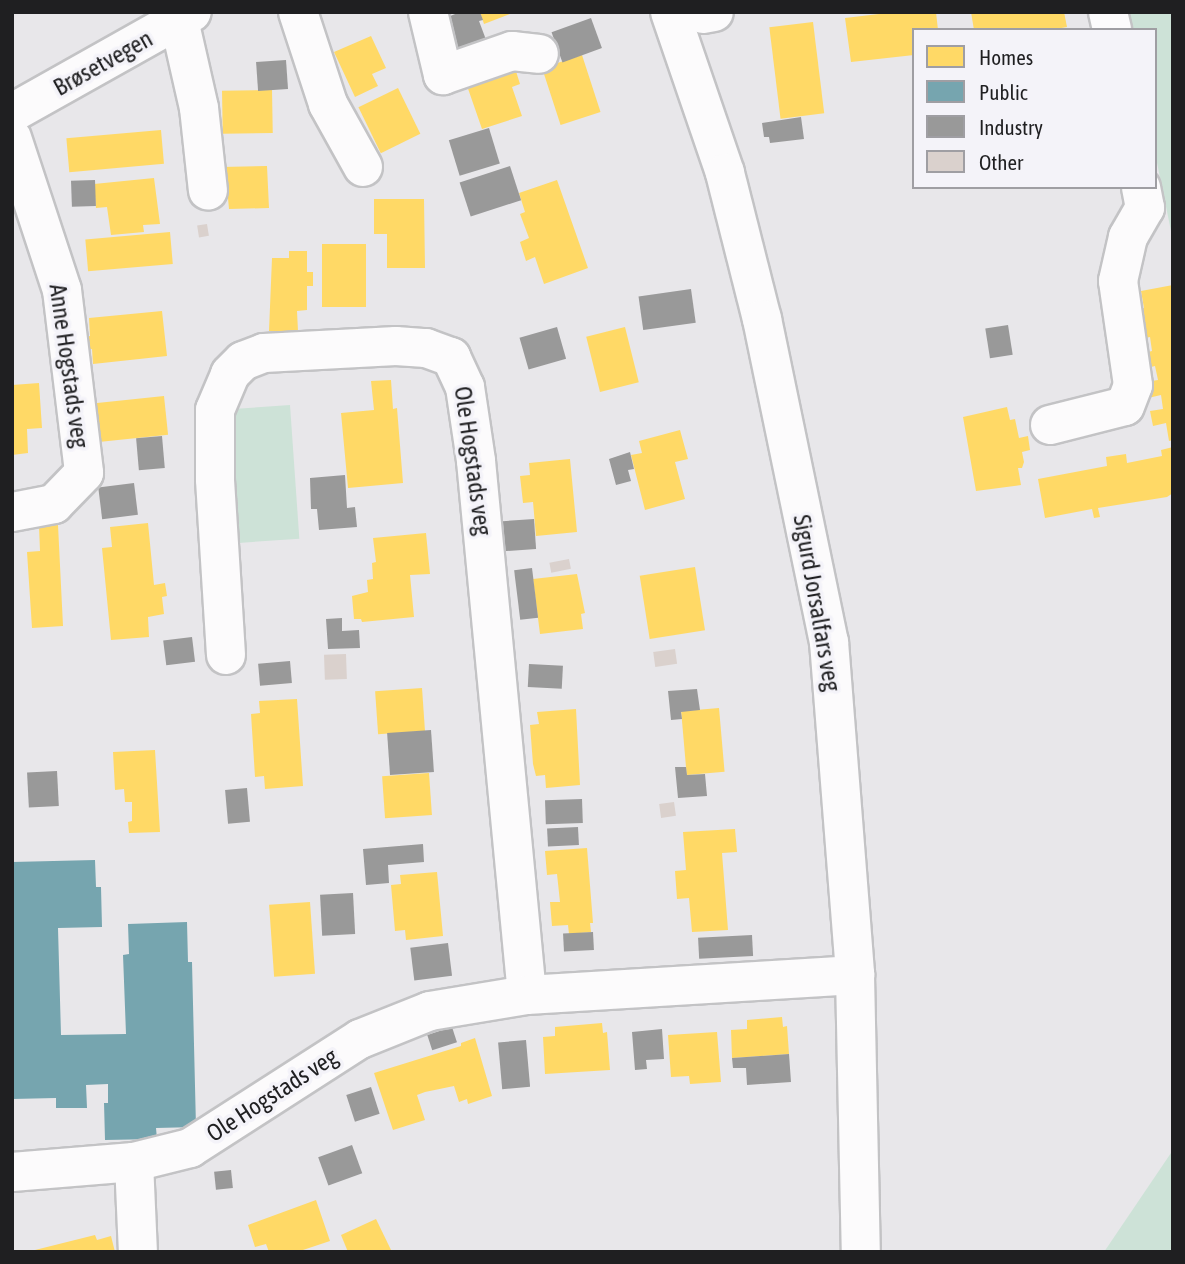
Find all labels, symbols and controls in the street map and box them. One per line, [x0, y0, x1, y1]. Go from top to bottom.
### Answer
street label: Brøsetvegen [48, 24, 158, 102]
legend [912, 28, 1157, 189]
text: Homes [979, 45, 1033, 69]
text: Public [979, 80, 1028, 104]
text: Industry [979, 115, 1043, 139]
text: Other [979, 150, 1023, 174]
street label: Anne Hogstads veg [43, 282, 95, 450]
street label: Ole Hogstads veg [448, 385, 498, 537]
street label: Sigurd Jorsalfars veg [787, 512, 847, 694]
street label: Ole Hogstads veg [201, 1042, 343, 1148]

